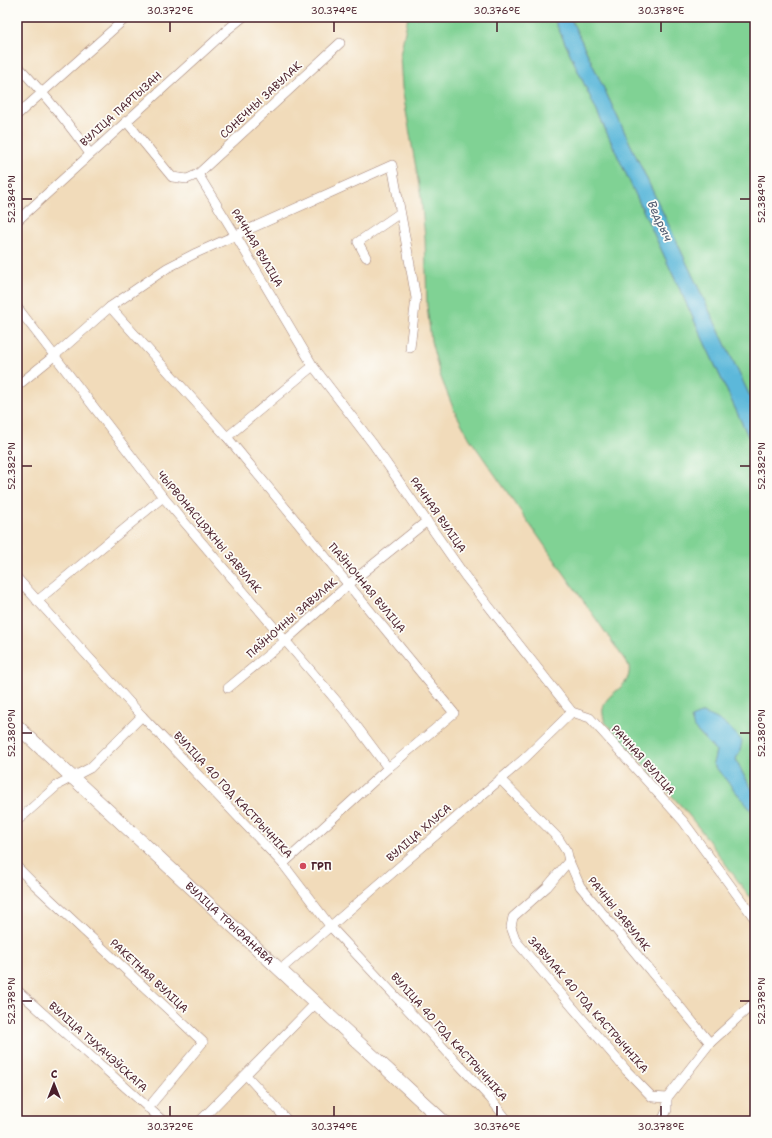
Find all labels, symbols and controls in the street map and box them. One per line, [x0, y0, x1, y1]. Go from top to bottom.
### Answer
text: 30.372°E [147, 4, 193, 17]
text: 30.374°E [311, 4, 357, 17]
text: 30.376°E [474, 4, 520, 17]
text: 30.378°E [638, 4, 684, 17]
street label: СОНЕЧНЫ ЗАВУЛАК [217, 58, 305, 142]
street label: ВУЛІЦА ПАРТЫЗАН [77, 68, 165, 150]
text: 52.384°N [5, 175, 18, 223]
text: 52.384°N [755, 175, 768, 223]
water label: Ведрыч [644, 198, 677, 245]
street label: РАЧНАЯ ВУЛІЦА [228, 206, 286, 290]
text: 52.382°N [5, 442, 18, 490]
text: 52.382°N [755, 442, 768, 490]
street label: ЧЫРВОНАСЦЯЖНЫ ЗАВУЛАК [153, 468, 265, 596]
street label: РАЧНАЯ ВУЛІЦА [406, 474, 470, 556]
street label: ПАЎНОЧНАЯ ВУЛІЦА [325, 539, 410, 636]
street label: ПАЎНОЧНЫ ЗАВУЛАК [243, 574, 341, 662]
text: 52.380°N [5, 709, 18, 757]
text: 52.380°N [755, 709, 768, 757]
street label: РАЧНАЯ ВУЛІЦА [608, 722, 678, 798]
street label: ВУЛІЦА 40 ГОД КАСТРЫЧНІКА [170, 728, 296, 862]
street label: ВУЛІЦА ХЛУСА [383, 801, 455, 865]
place label: ГРП [311, 859, 331, 874]
marker: ГРП [298, 861, 308, 871]
street label: РАЧНЫ ЗАВУЛАК [584, 874, 654, 954]
street label: ВУЛІЦА ТРЫФАНАВА [182, 878, 277, 968]
street label: ЗАВУЛАК 40 ГОД КАСТРЫЧНІКА [525, 934, 651, 1076]
street label: РАКЕТНАЯ ВУЛІЦА [107, 936, 191, 1016]
street label: ВУЛІЦА 40 ГОД КАСТРЫЧНІКА [387, 970, 511, 1104]
text: 52.378°N [5, 977, 18, 1025]
text: 52.378°N [755, 977, 768, 1025]
street label: ВУЛІЦА ТУХАЧЭЎСКАГА [46, 999, 150, 1095]
north arrow [34, 1064, 74, 1104]
text: 30.372°E [147, 1120, 193, 1133]
text: 30.374°E [311, 1120, 357, 1133]
text: 30.376°E [474, 1120, 520, 1133]
text: 30.378°E [638, 1120, 684, 1133]

